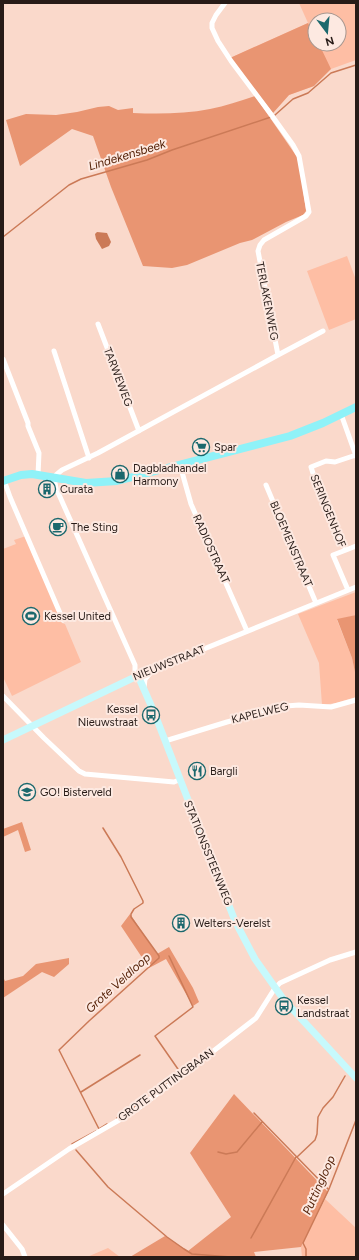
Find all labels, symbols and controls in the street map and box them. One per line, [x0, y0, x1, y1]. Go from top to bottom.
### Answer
north arrow [307, 12, 347, 52]
text: N [324, 34, 336, 49]
water label: Lindekensbeek [87, 136, 168, 173]
street label: TERLAKENWEG [253, 261, 281, 341]
street label: TARWEWEG [101, 346, 135, 408]
supermarket icon: Spar [191, 437, 211, 457]
place label: Spar [214, 441, 237, 454]
place label: Dagbladhandel Harmony [133, 462, 206, 488]
shop icon: Dagbladhandel Harmony [110, 464, 130, 484]
street label: SERINGENHOF [307, 472, 349, 550]
building icon: Curata [37, 479, 57, 499]
place label: Curata [60, 483, 93, 496]
street label: BLOEMENSTRAAT [267, 499, 315, 589]
street label: RADIOSTRAAT [190, 513, 232, 585]
cafe icon: The Sting [48, 517, 68, 537]
place label: The Sting [71, 521, 118, 534]
sports icon: Kessel United [21, 606, 41, 626]
place label: Kessel United [44, 610, 111, 623]
street label: NIEUWSTRAAT [131, 643, 207, 683]
street label: KAPELWEG [230, 700, 290, 726]
place label: Kessel Nieuwstraat [78, 703, 138, 729]
bus stop icon: Kessel Nieuwstraat [141, 705, 161, 725]
restaurant icon: Bargli [187, 761, 207, 781]
place label: Bargli [210, 765, 237, 778]
school or university icon: GO! Bisterveld [17, 782, 37, 802]
place label: GO! Bisterveld [40, 786, 112, 799]
street label: STATIONSSTEENWEG [181, 799, 235, 907]
building icon: Welters-Verelst [171, 913, 191, 933]
place label: Welters-Verelst [194, 917, 271, 930]
water label: Grote Veldloop [83, 950, 153, 1016]
place label: Kessel Landstraat [297, 994, 349, 1020]
bus stop icon: Kessel Landstraat [274, 996, 294, 1016]
street label: GROTE PUTTINGBAAN [116, 1046, 216, 1124]
water label: Puttingloop [300, 1153, 338, 1217]

